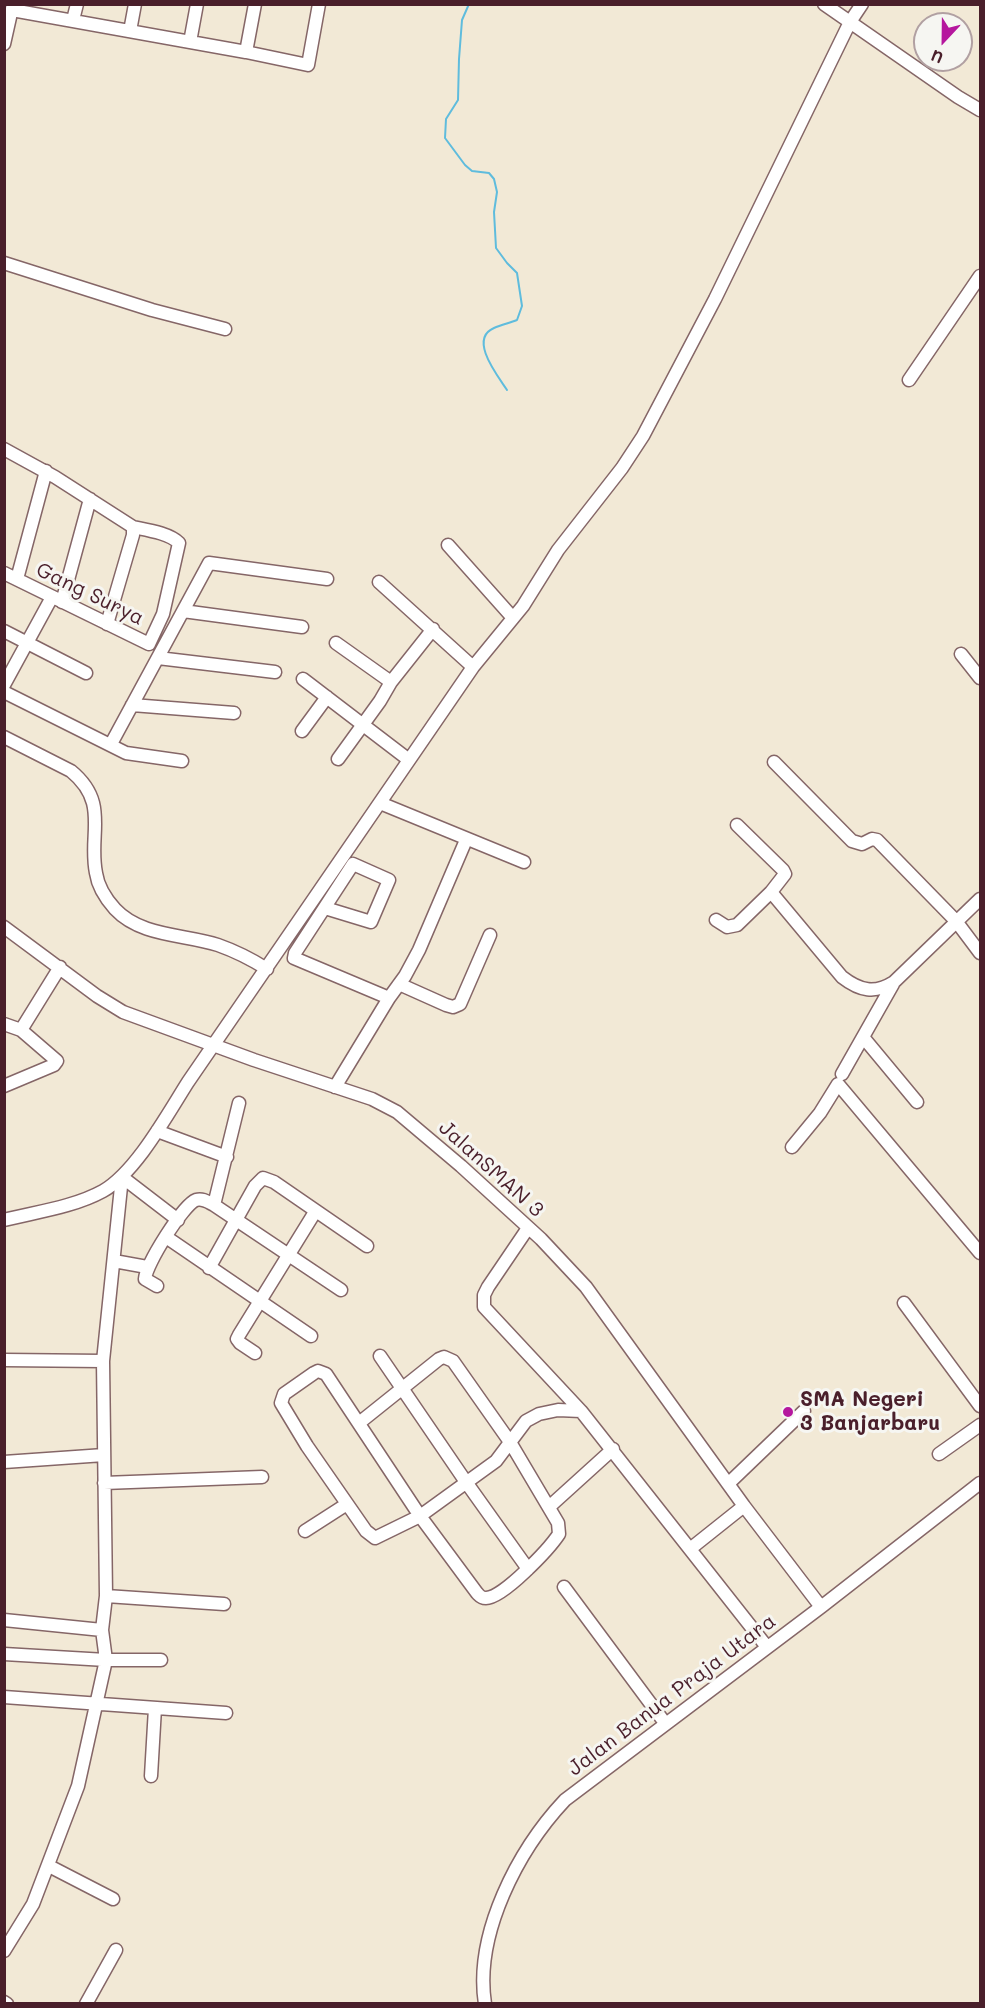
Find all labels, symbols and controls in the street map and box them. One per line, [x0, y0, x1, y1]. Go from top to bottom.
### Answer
north arrow [913, 12, 973, 72]
text: U [928, 45, 946, 69]
street label: Gang Surya [32, 557, 148, 631]
street label: JalanSMAN 3 [433, 1115, 549, 1223]
place label: SMA Negeri 3 Banjarbaru [800, 1387, 940, 1437]
marker: SMA Negeri 3 Banjarbaru [781, 1405, 795, 1419]
street label: Jalan Banua Praja Utara [563, 1609, 781, 1781]

